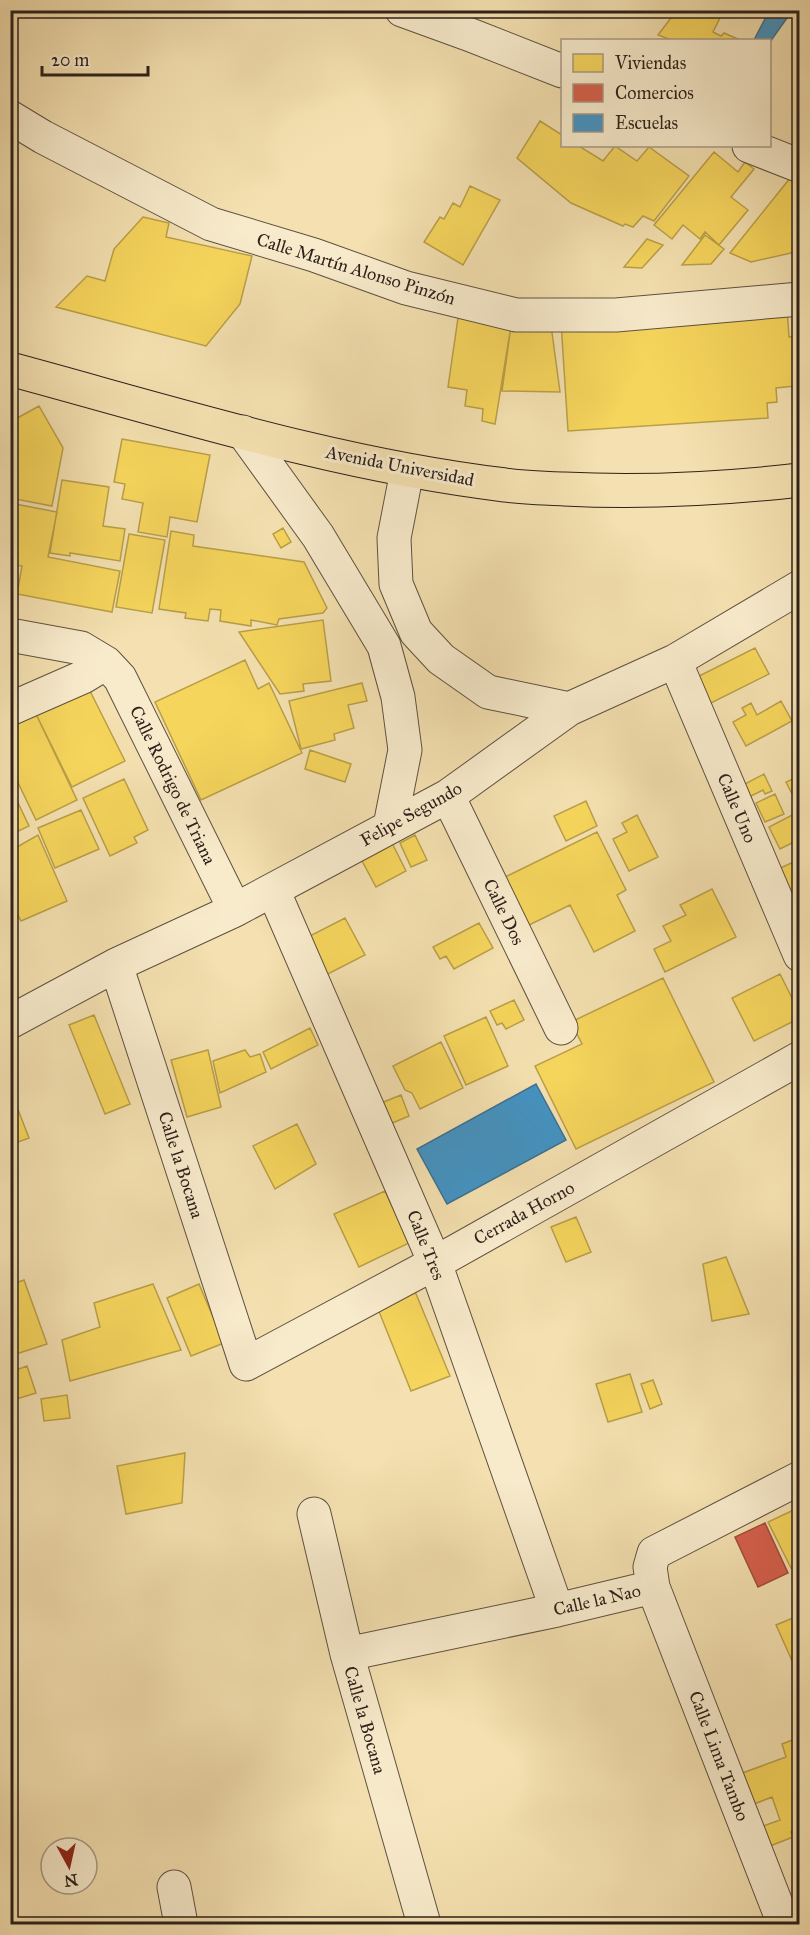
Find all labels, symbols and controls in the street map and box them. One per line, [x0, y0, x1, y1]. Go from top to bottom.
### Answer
scale bar [42, 39, 148, 77]
legend [561, 39, 771, 147]
text: 20 m [51, 49, 89, 71]
text: Viviendas [614, 52, 686, 74]
text: Comercios [615, 82, 694, 104]
text: Escuelas [615, 112, 678, 134]
street label: Calle Martín Alonso Pinzón [254, 228, 458, 310]
street label: Avenida Universidad [323, 441, 476, 491]
street label: Calle Rodrigo de Triana [124, 702, 221, 869]
street label: Calle Uno [712, 770, 762, 846]
street label: Felipe Segundo [356, 777, 466, 852]
street label: Calle Dos [479, 875, 529, 949]
street label: Calle la Bocana [153, 1109, 209, 1222]
street label: Cerrada Horno [470, 1176, 578, 1250]
street label: Calle Tres [402, 1207, 450, 1283]
street label: Calle la Nao [551, 1579, 643, 1621]
street label: Calle la Bocana [339, 1664, 391, 1777]
street label: Calle Lima Tambo [684, 1688, 754, 1824]
north arrow [39, 1836, 99, 1896]
text: N [63, 1870, 79, 1891]

